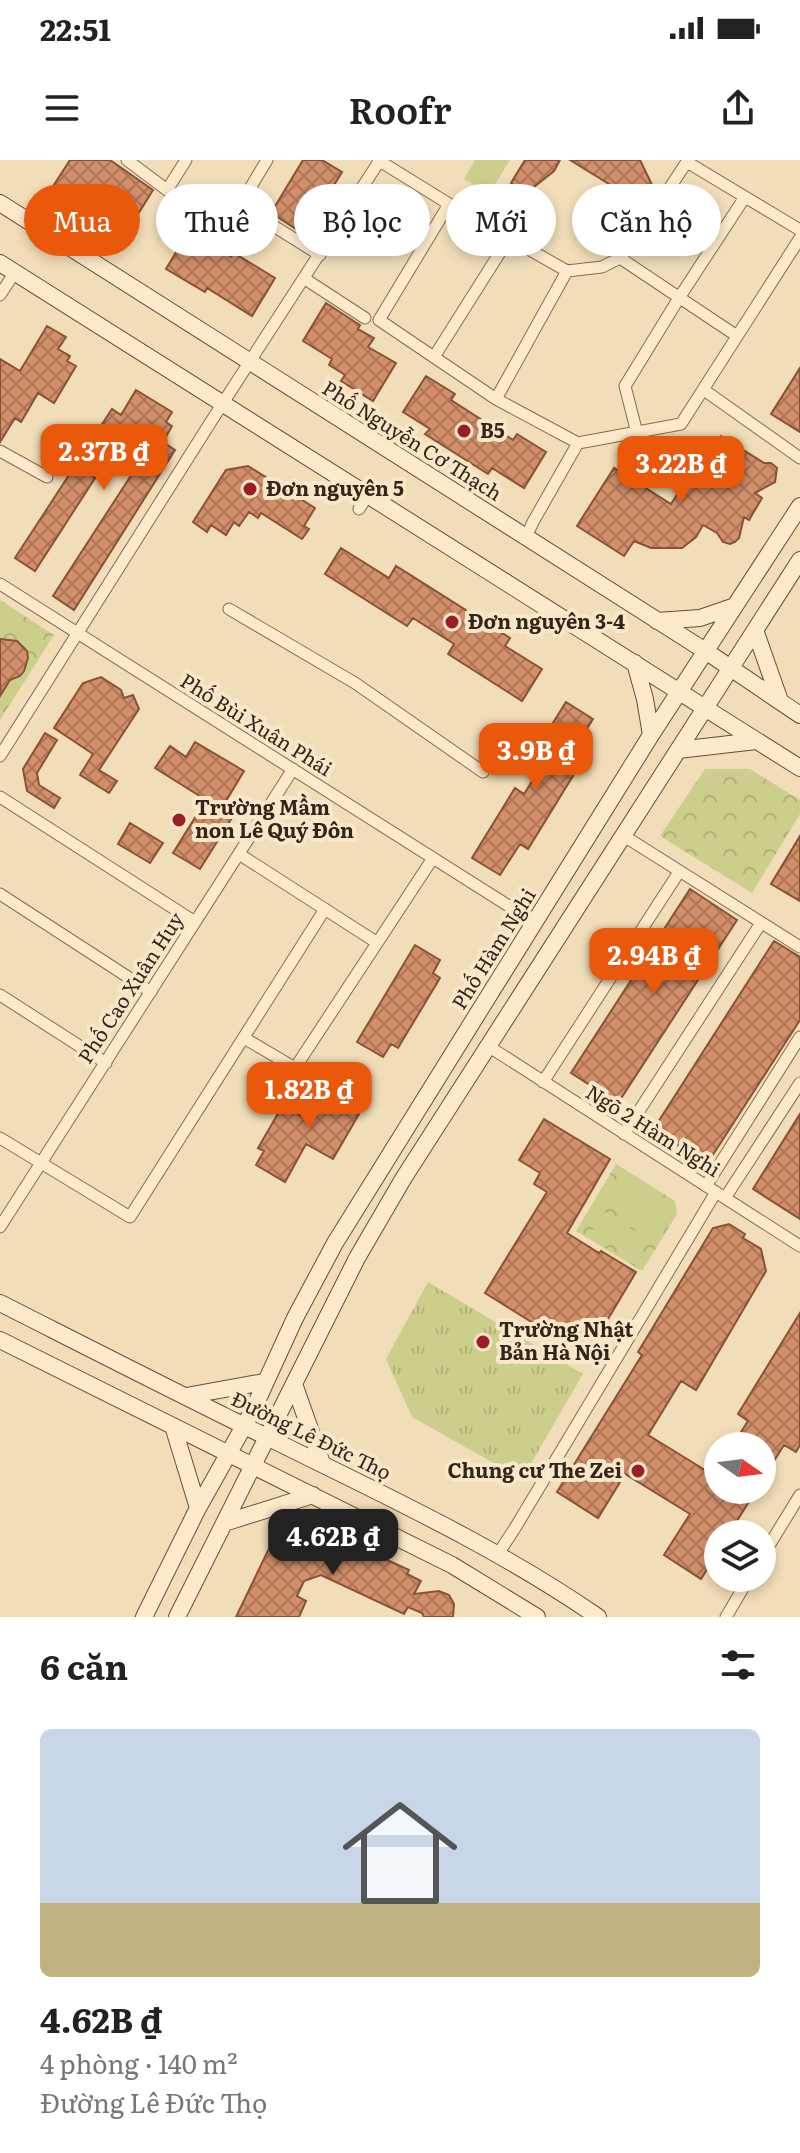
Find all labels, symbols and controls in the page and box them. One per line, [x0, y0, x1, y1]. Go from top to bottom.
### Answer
text: 22:51 [40, 6, 111, 50]
text: Roofr [349, 82, 451, 135]
icon: menu [40, 86, 84, 130]
icon: share [716, 86, 760, 130]
chip: Mua [24, 184, 140, 256]
chip: Thuê [156, 184, 278, 256]
chip: Bộ lọc [294, 184, 430, 256]
chip: Mới [446, 184, 556, 256]
chip: Căn hộ [572, 184, 721, 256]
street label: Phố Nguyễn Cơ Thạch [317, 372, 509, 507]
place label: B5 [480, 414, 505, 444]
marker: B5 [455, 422, 473, 440]
pin: 2.37B ₫ [30, 424, 178, 492]
text: 2.37B ₫ [59, 430, 149, 469]
pin: 3.22B ₫ [607, 436, 755, 504]
text: 3.22B ₫ [635, 442, 727, 481]
place label: Đơn nguyên 5 [266, 472, 404, 502]
marker: Đơn nguyên 5 [241, 480, 259, 498]
place label: Đơn nguyên 3-4 [468, 605, 625, 635]
marker: Đơn nguyên 3-4 [443, 613, 461, 631]
street label: Phố Bùi Xuân Phái [175, 664, 339, 782]
pin: 3.9B ₫ [471, 723, 601, 791]
text: 3.9B ₫ [497, 729, 575, 768]
place label: Trường Mầm non Lê Quý Đôn [195, 791, 354, 844]
marker: Trường Mầm non Lê Quý Đôn [170, 811, 188, 829]
street label: Phố Hàm Nghi [443, 881, 542, 1015]
street label: Phố Cao Xuân Huy [69, 905, 190, 1068]
pin: 2.94B ₫ [580, 928, 728, 996]
text: 2.94B ₫ [607, 934, 701, 973]
pin: 1.82B ₫ [235, 1062, 383, 1130]
text: 1.82B ₫ [265, 1068, 353, 1107]
street label: Ngõ 2 Hàm Nghi [581, 1076, 728, 1183]
place label: Trường Nhật Bản Hà Nội [499, 1313, 633, 1366]
marker: Trường Nhật Bản Hà Nội [474, 1333, 492, 1351]
street label: Đường Lê Đức Thọ [227, 1382, 397, 1486]
north arrow [704, 1432, 776, 1504]
map controls [704, 1432, 776, 1592]
place label: Chung cư The Zei [447, 1454, 622, 1484]
marker: Chung cư The Zei [629, 1462, 647, 1480]
pin: 4.62B ₫ [259, 1509, 407, 1577]
text: 4.62B ₫ [286, 1515, 380, 1554]
button: layers [704, 1520, 776, 1592]
text: 6 căn [40, 1640, 128, 1690]
icon: filters [716, 1643, 760, 1687]
icon: home [328, 1781, 472, 1925]
text: 4.62B ₫ [40, 1993, 162, 2043]
text: 4 phòng · 140 m² [40, 2043, 238, 2082]
text: Đường Lê Đức Thọ [40, 2082, 267, 2121]

